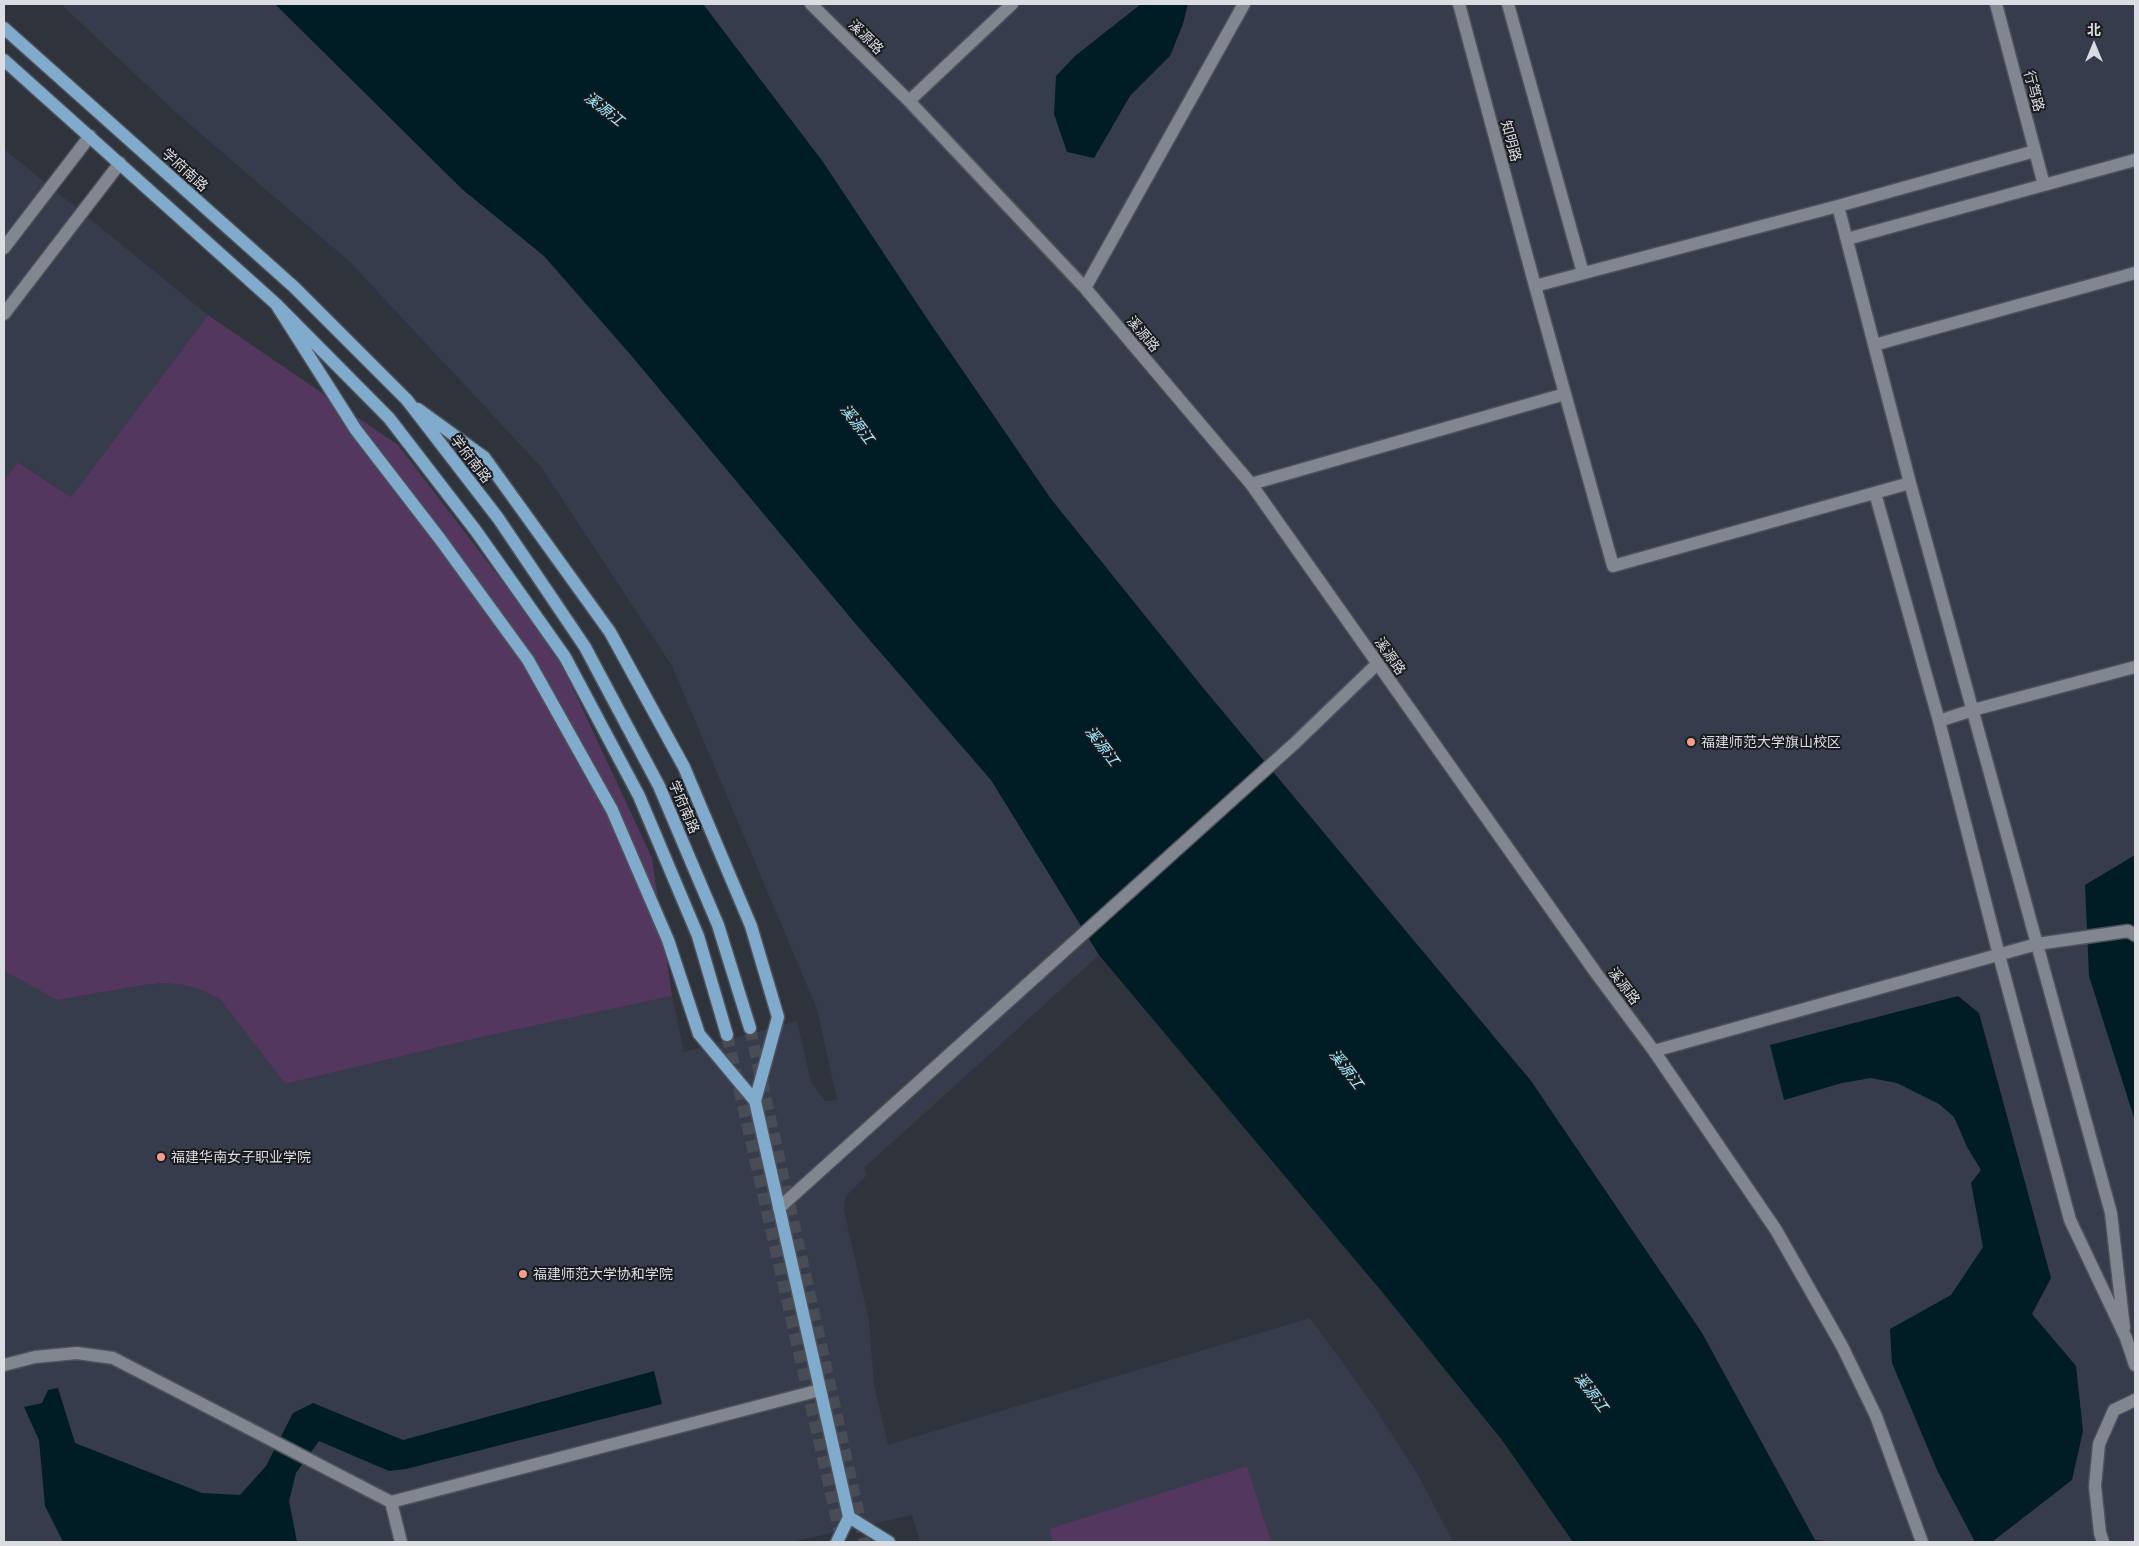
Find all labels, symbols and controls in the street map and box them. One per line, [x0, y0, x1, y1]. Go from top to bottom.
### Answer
street label: 溪源路 [845, 16, 887, 58]
north arrow [2069, 20, 2119, 70]
text: 北 [2087, 21, 2101, 38]
street label: 行笃路 [2020, 69, 2048, 113]
water label: 溪源江 [581, 88, 627, 130]
street label: 知明路 [1497, 119, 1525, 163]
street label: 学府南路 [159, 145, 211, 195]
street label: 溪源路 [1123, 313, 1163, 355]
water label: 溪源江 [836, 401, 878, 447]
street label: 学府南路 [447, 432, 495, 486]
street label: 溪源路 [1371, 634, 1409, 678]
water label: 溪源江 [1081, 723, 1123, 769]
place label: 福建师范大学旗山校区 [1701, 734, 1841, 750]
marker: 福建师范大学旗山校区 [1685, 736, 1697, 748]
street label: 学府南路 [665, 778, 703, 836]
street label: 溪源路 [1605, 964, 1643, 1008]
water label: 溪源江 [1325, 1046, 1367, 1092]
place label: 福建华南女子职业学院 [171, 1149, 311, 1165]
marker: 福建华南女子职业学院 [155, 1151, 167, 1163]
place label: 福建师范大学协和学院 [533, 1266, 673, 1282]
marker: 福建师范大学协和学院 [517, 1268, 529, 1280]
water label: 溪源江 [1570, 1369, 1612, 1415]

